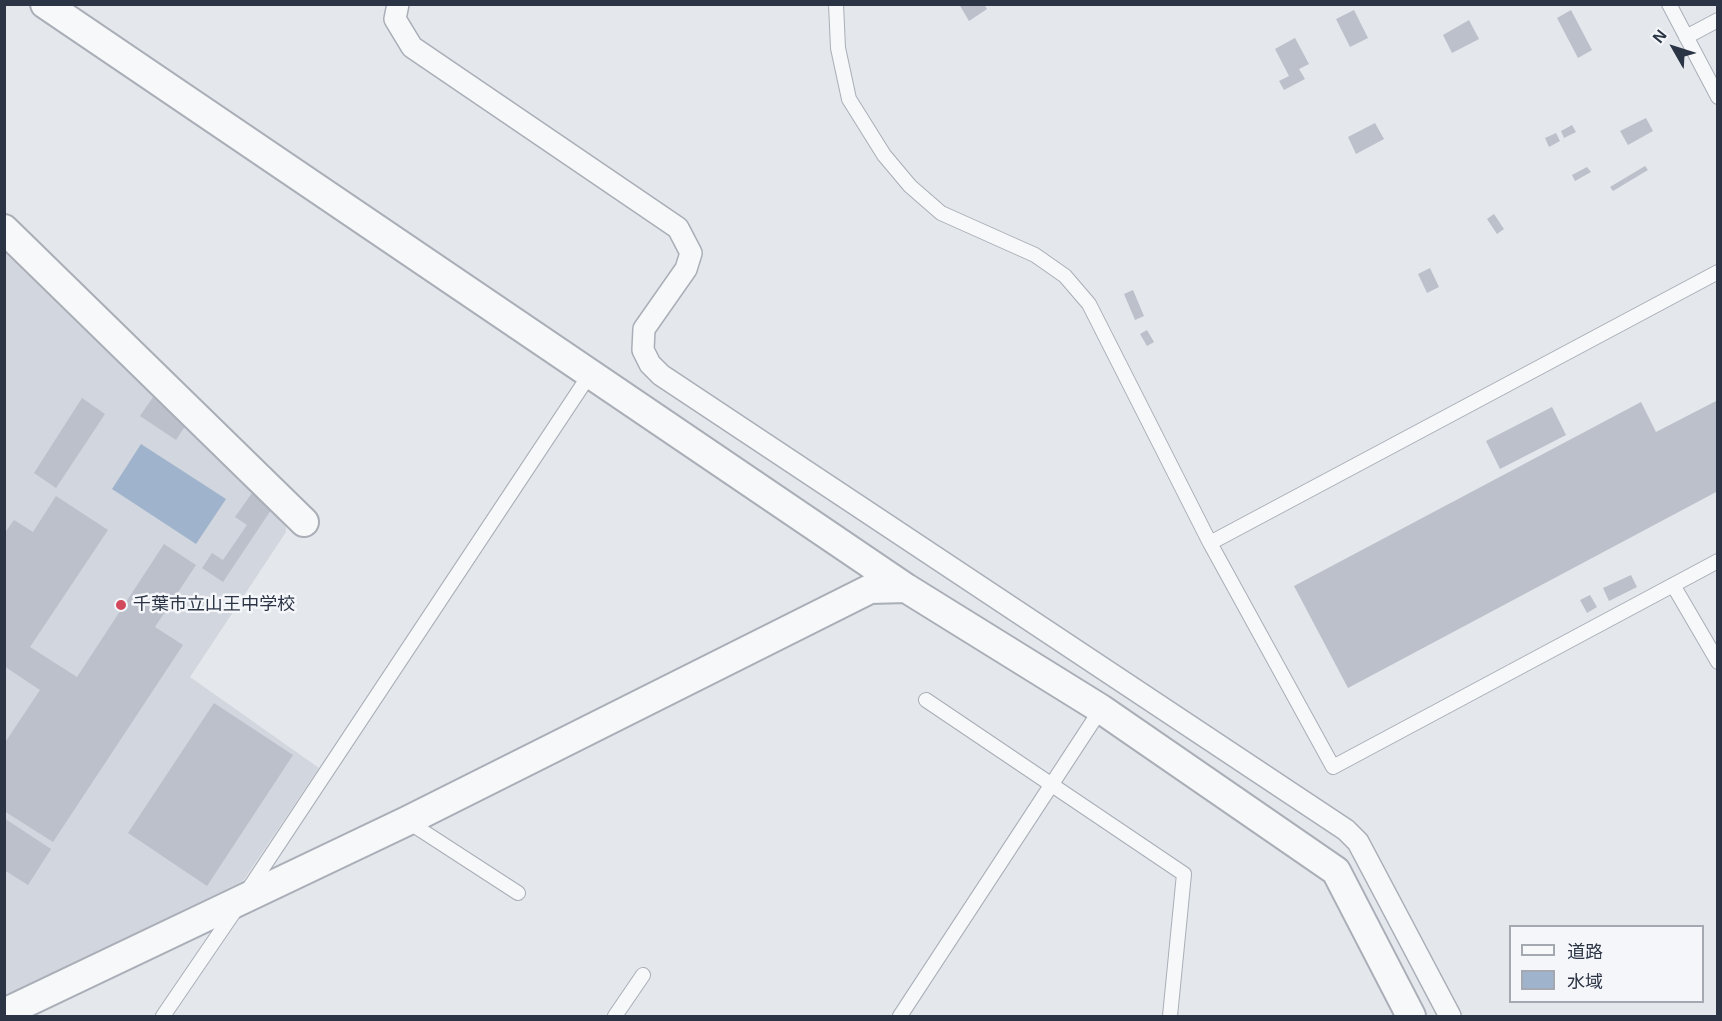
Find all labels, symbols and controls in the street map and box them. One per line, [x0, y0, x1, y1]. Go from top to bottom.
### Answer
north arrow [1644, 18, 1704, 78]
text: N [1649, 27, 1670, 46]
place label: 千葉市立山王中学校 [133, 594, 295, 616]
marker: 千葉市立山王中学校 [114, 598, 128, 612]
legend [1509, 925, 1704, 1003]
text: 道路 [1567, 942, 1603, 962]
text: 水域 [1567, 972, 1603, 992]

